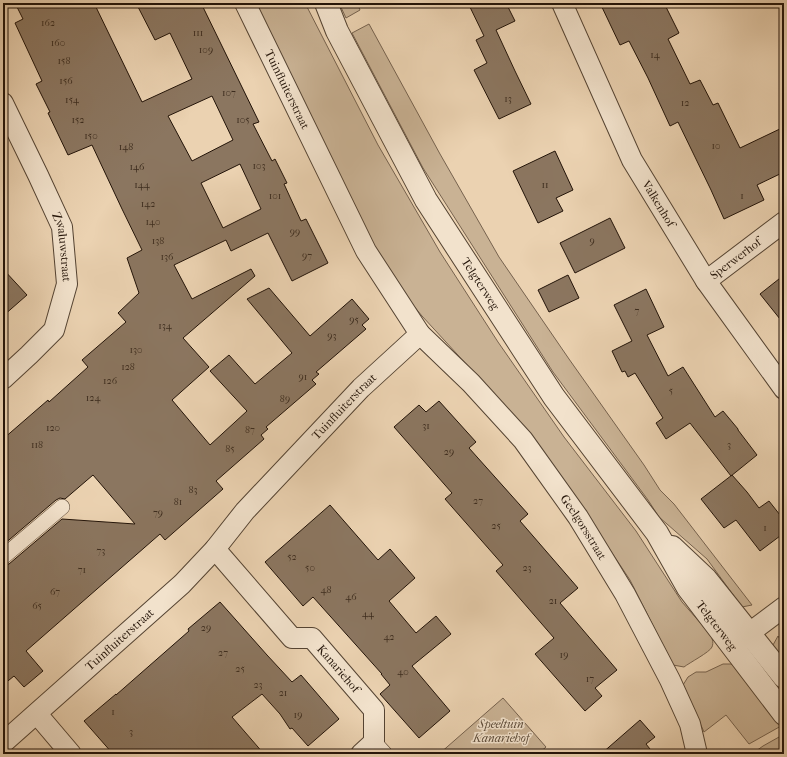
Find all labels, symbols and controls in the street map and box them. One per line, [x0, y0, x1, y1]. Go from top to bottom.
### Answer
house number: 162 [41, 17, 55, 29]
house number: 111 [193, 27, 203, 39]
house number: 160 [51, 37, 65, 49]
house number: 109 [199, 44, 213, 56]
street label: Tuinfluiterstraat [262, 47, 313, 132]
house number: 14 [650, 49, 661, 61]
house number: 158 [58, 55, 70, 67]
house number: 156 [59, 75, 73, 87]
house number: 107 [222, 87, 236, 99]
house number: 13 [504, 93, 512, 105]
house number: 154 [65, 94, 80, 106]
house number: 12 [681, 97, 689, 109]
house number: 152 [72, 114, 85, 126]
house number: 105 [236, 114, 250, 126]
house number: 150 [84, 130, 98, 142]
house number: 10 [711, 140, 721, 152]
house number: 148 [119, 141, 133, 153]
house number: 103 [252, 160, 266, 172]
house number: 146 [130, 161, 145, 173]
street label: Valkenhof [639, 177, 680, 232]
house number: 144 [134, 179, 151, 191]
house number: 11 [541, 179, 549, 191]
house number: 101 [269, 190, 281, 202]
house number: 1 [740, 190, 744, 202]
house number: 142 [141, 198, 155, 210]
street label: Zwaluwstraat [49, 210, 74, 283]
house number: 140 [146, 216, 161, 228]
house number: 99 [290, 226, 300, 238]
street label: Sperwerhof [707, 233, 766, 282]
house number: 138 [152, 235, 164, 247]
house number: 9 [589, 235, 595, 247]
house number: 97 [302, 250, 312, 262]
house number: 136 [160, 251, 174, 263]
street label: Telgterweg [458, 255, 503, 313]
house number: 7 [635, 305, 640, 317]
house number: 95 [349, 314, 359, 326]
house number: 134 [158, 320, 173, 332]
house number: 93 [327, 330, 337, 342]
house number: 130 [129, 344, 143, 356]
house number: 128 [121, 361, 135, 373]
street label: Tuinfluiterstraat [309, 370, 380, 443]
house number: 91 [299, 371, 307, 383]
house number: 126 [103, 375, 118, 387]
house number: 5 [669, 385, 673, 397]
house number: 124 [86, 392, 101, 404]
house number: 89 [280, 393, 290, 405]
house number: 31 [422, 420, 430, 432]
house number: 120 [46, 422, 60, 434]
house number: 87 [245, 424, 255, 436]
house number: 118 [31, 439, 43, 451]
house number: 3 [727, 439, 731, 451]
house number: 85 [225, 443, 235, 455]
house number: 29 [444, 446, 454, 458]
house number: 83 [188, 484, 198, 496]
street label: Geelgorsstraat [557, 492, 610, 563]
house number: 27 [473, 495, 483, 507]
house number: 81 [174, 496, 182, 508]
house number: 79 [153, 507, 163, 519]
house number: 25 [491, 520, 501, 532]
house number: 1 [763, 522, 767, 534]
house number: 73 [97, 545, 105, 557]
house number: 52 [287, 551, 297, 563]
house number: 50 [305, 562, 315, 574]
house number: 23 [522, 562, 532, 574]
house number: 71 [78, 564, 86, 576]
house number: 48 [321, 584, 331, 596]
house number: 67 [50, 586, 60, 598]
house number: 46 [345, 591, 357, 603]
house number: 21 [549, 595, 557, 607]
street label: Telgterweg [693, 598, 741, 654]
house number: 65 [32, 600, 42, 612]
street label: Tuinfluiterstraat [83, 605, 157, 673]
house number: 44 [362, 608, 375, 620]
house number: 29 [201, 622, 211, 634]
house number: 42 [383, 631, 395, 643]
street label: Kanariehof [314, 642, 365, 697]
house number: 27 [218, 647, 228, 659]
house number: 19 [560, 649, 568, 661]
house number: 25 [235, 663, 245, 675]
house number: 40 [397, 666, 409, 678]
house number: 17 [586, 673, 594, 685]
house number: 23 [253, 679, 263, 691]
house number: 21 [279, 687, 287, 699]
house number: 1 [111, 706, 115, 718]
house number: 19 [294, 709, 302, 721]
park label: Speeltuin Kanariehof [472, 717, 532, 745]
house number: 3 [129, 726, 133, 738]

